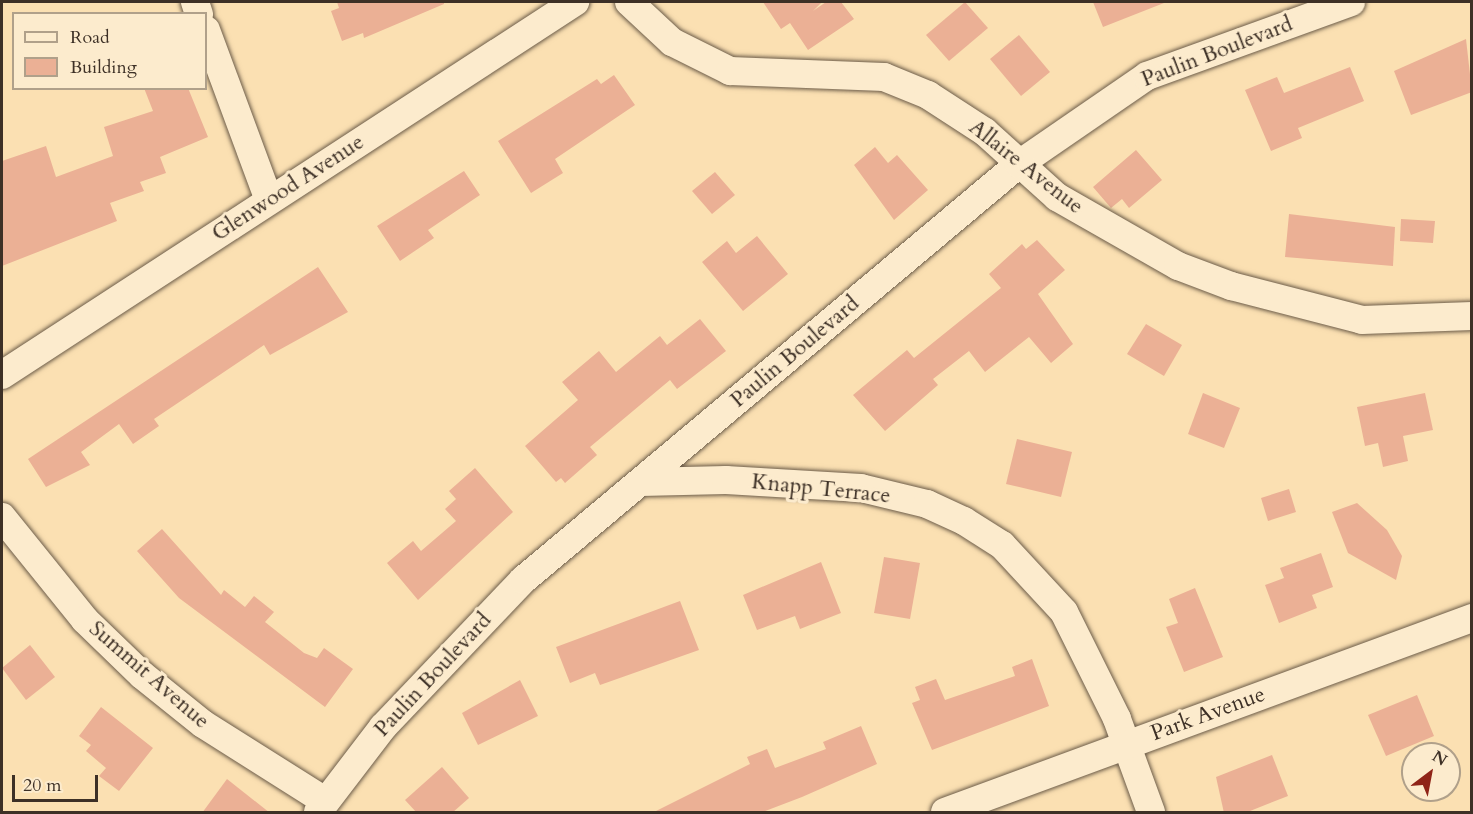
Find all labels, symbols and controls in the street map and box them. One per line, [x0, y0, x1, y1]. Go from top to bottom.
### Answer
street label: Paulin Boulevard [1138, 11, 1296, 93]
legend [12, 12, 207, 90]
text: Road [70, 25, 110, 50]
text: Building [70, 55, 137, 80]
street label: Allaire Avenue [964, 114, 1088, 220]
street label: Glenwood Avenue [207, 129, 369, 247]
street label: Paulin Boulevard [725, 291, 865, 413]
street label: Knapp Terrace [750, 469, 892, 509]
street label: Paulin Boulevard [369, 608, 497, 742]
street label: Summit Avenue [83, 616, 215, 734]
street label: Park Avenue [1147, 681, 1269, 747]
north arrow [1401, 742, 1461, 802]
text: N [1428, 745, 1451, 771]
scale bar [15, 763, 100, 801]
text: 20 m [23, 773, 62, 798]

